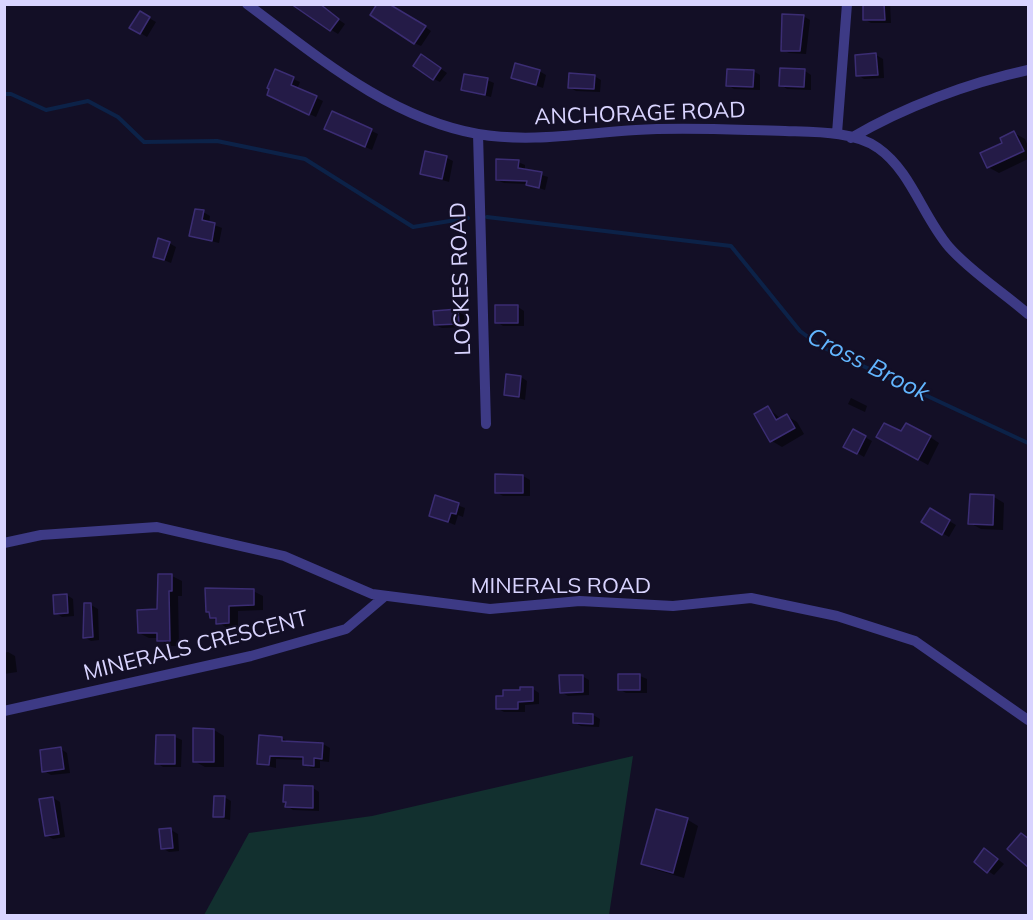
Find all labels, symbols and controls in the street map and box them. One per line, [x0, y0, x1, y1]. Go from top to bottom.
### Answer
street label: ANCHORAGE ROAD [534, 97, 746, 131]
street label: LOCKES ROAD [445, 202, 477, 356]
water label: Cross Brook [802, 322, 934, 408]
street label: MINERALS ROAD [471, 573, 651, 599]
street label: MINERALS CRESCENT [81, 605, 311, 687]

